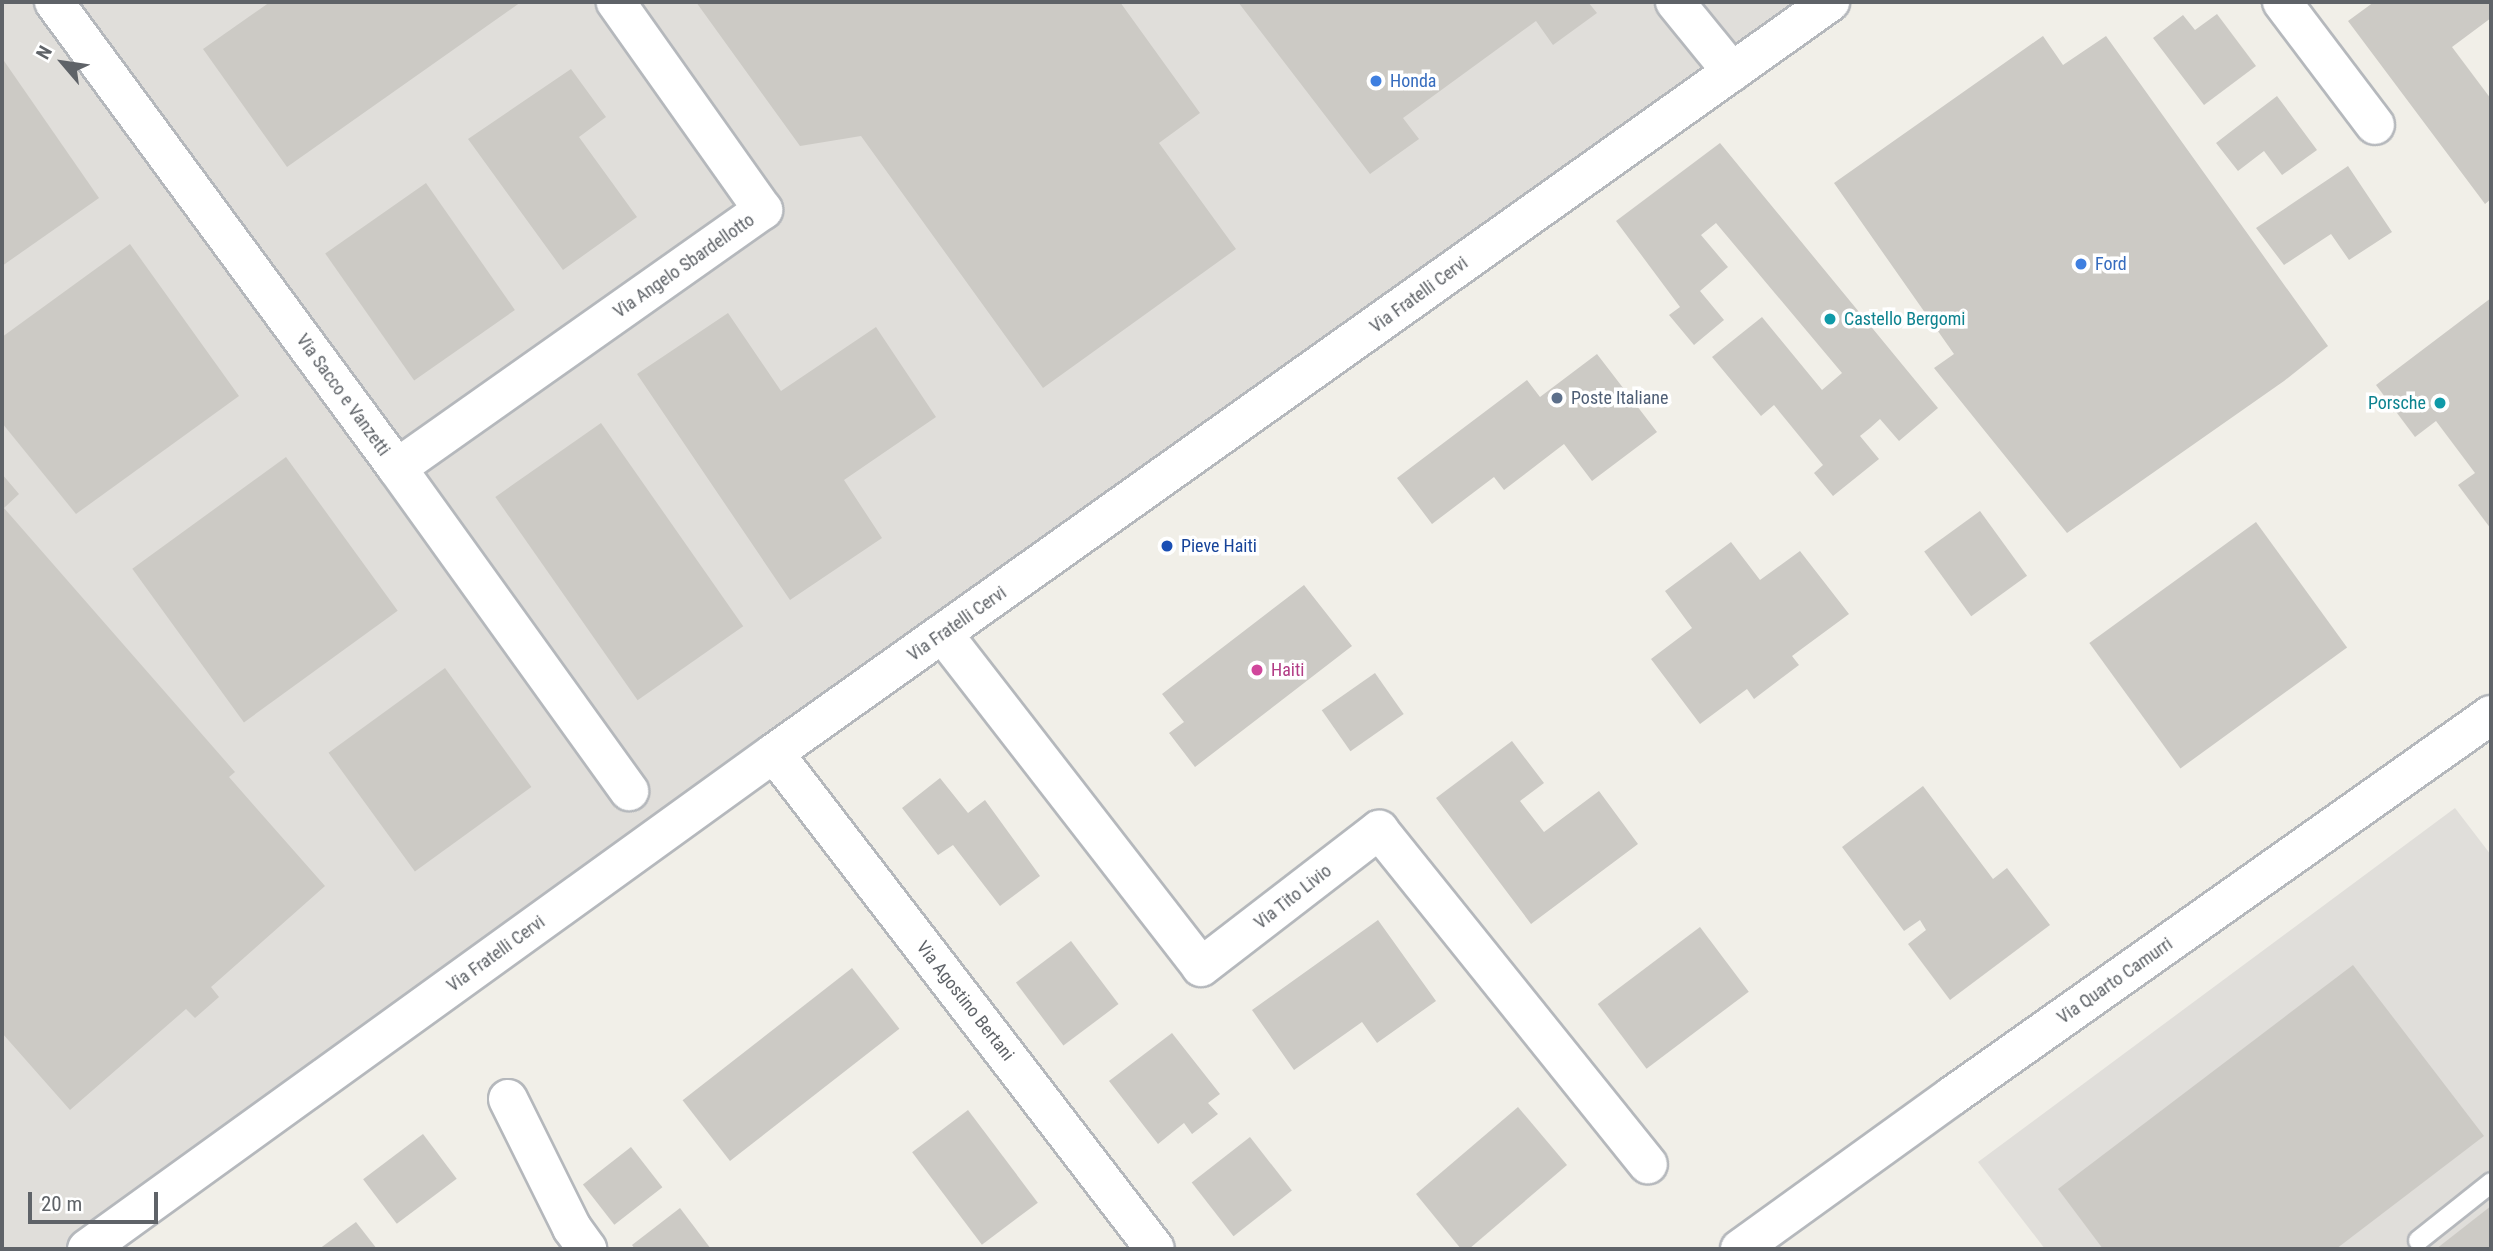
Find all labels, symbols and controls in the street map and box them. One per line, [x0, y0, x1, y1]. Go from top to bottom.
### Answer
north arrow [28, 28, 98, 98]
text: N [31, 42, 57, 63]
place label: Honda [1390, 70, 1436, 92]
marker: Honda [1368, 73, 1384, 89]
street label: Via Angelo Sbardellotto [609, 209, 759, 323]
street label: Via Fratelli Cervi [1366, 252, 1472, 338]
place label: Ford [2095, 253, 2127, 275]
marker: Ford [2073, 256, 2089, 272]
place label: Castello Bergomi [1844, 308, 1965, 330]
marker: Castello Bergomi [1822, 311, 1838, 327]
street label: Via Sacco e Vanzetti [292, 330, 394, 460]
place label: Poste Italiane [1571, 387, 1668, 409]
marker: Poste Italiane [1549, 390, 1565, 406]
place label: Porsche [2368, 392, 2426, 414]
marker: Porsche [2432, 395, 2448, 411]
place label: Pieve Haiti [1181, 535, 1257, 557]
marker: Pieve Haiti [1159, 538, 1175, 554]
street label: Via Fratelli Cervi [903, 582, 1011, 666]
place label: Haiti [1271, 659, 1304, 681]
marker: Haiti [1249, 662, 1265, 678]
street label: Via Tito Livio [1250, 860, 1336, 934]
street label: Via Fratelli Cervi [443, 911, 549, 997]
street label: Via Quarto Camurri [2053, 933, 2177, 1029]
street label: Via Agostino Bertani [912, 937, 1018, 1065]
scale bar [32, 1178, 161, 1222]
text: 20 m [41, 1192, 82, 1216]

